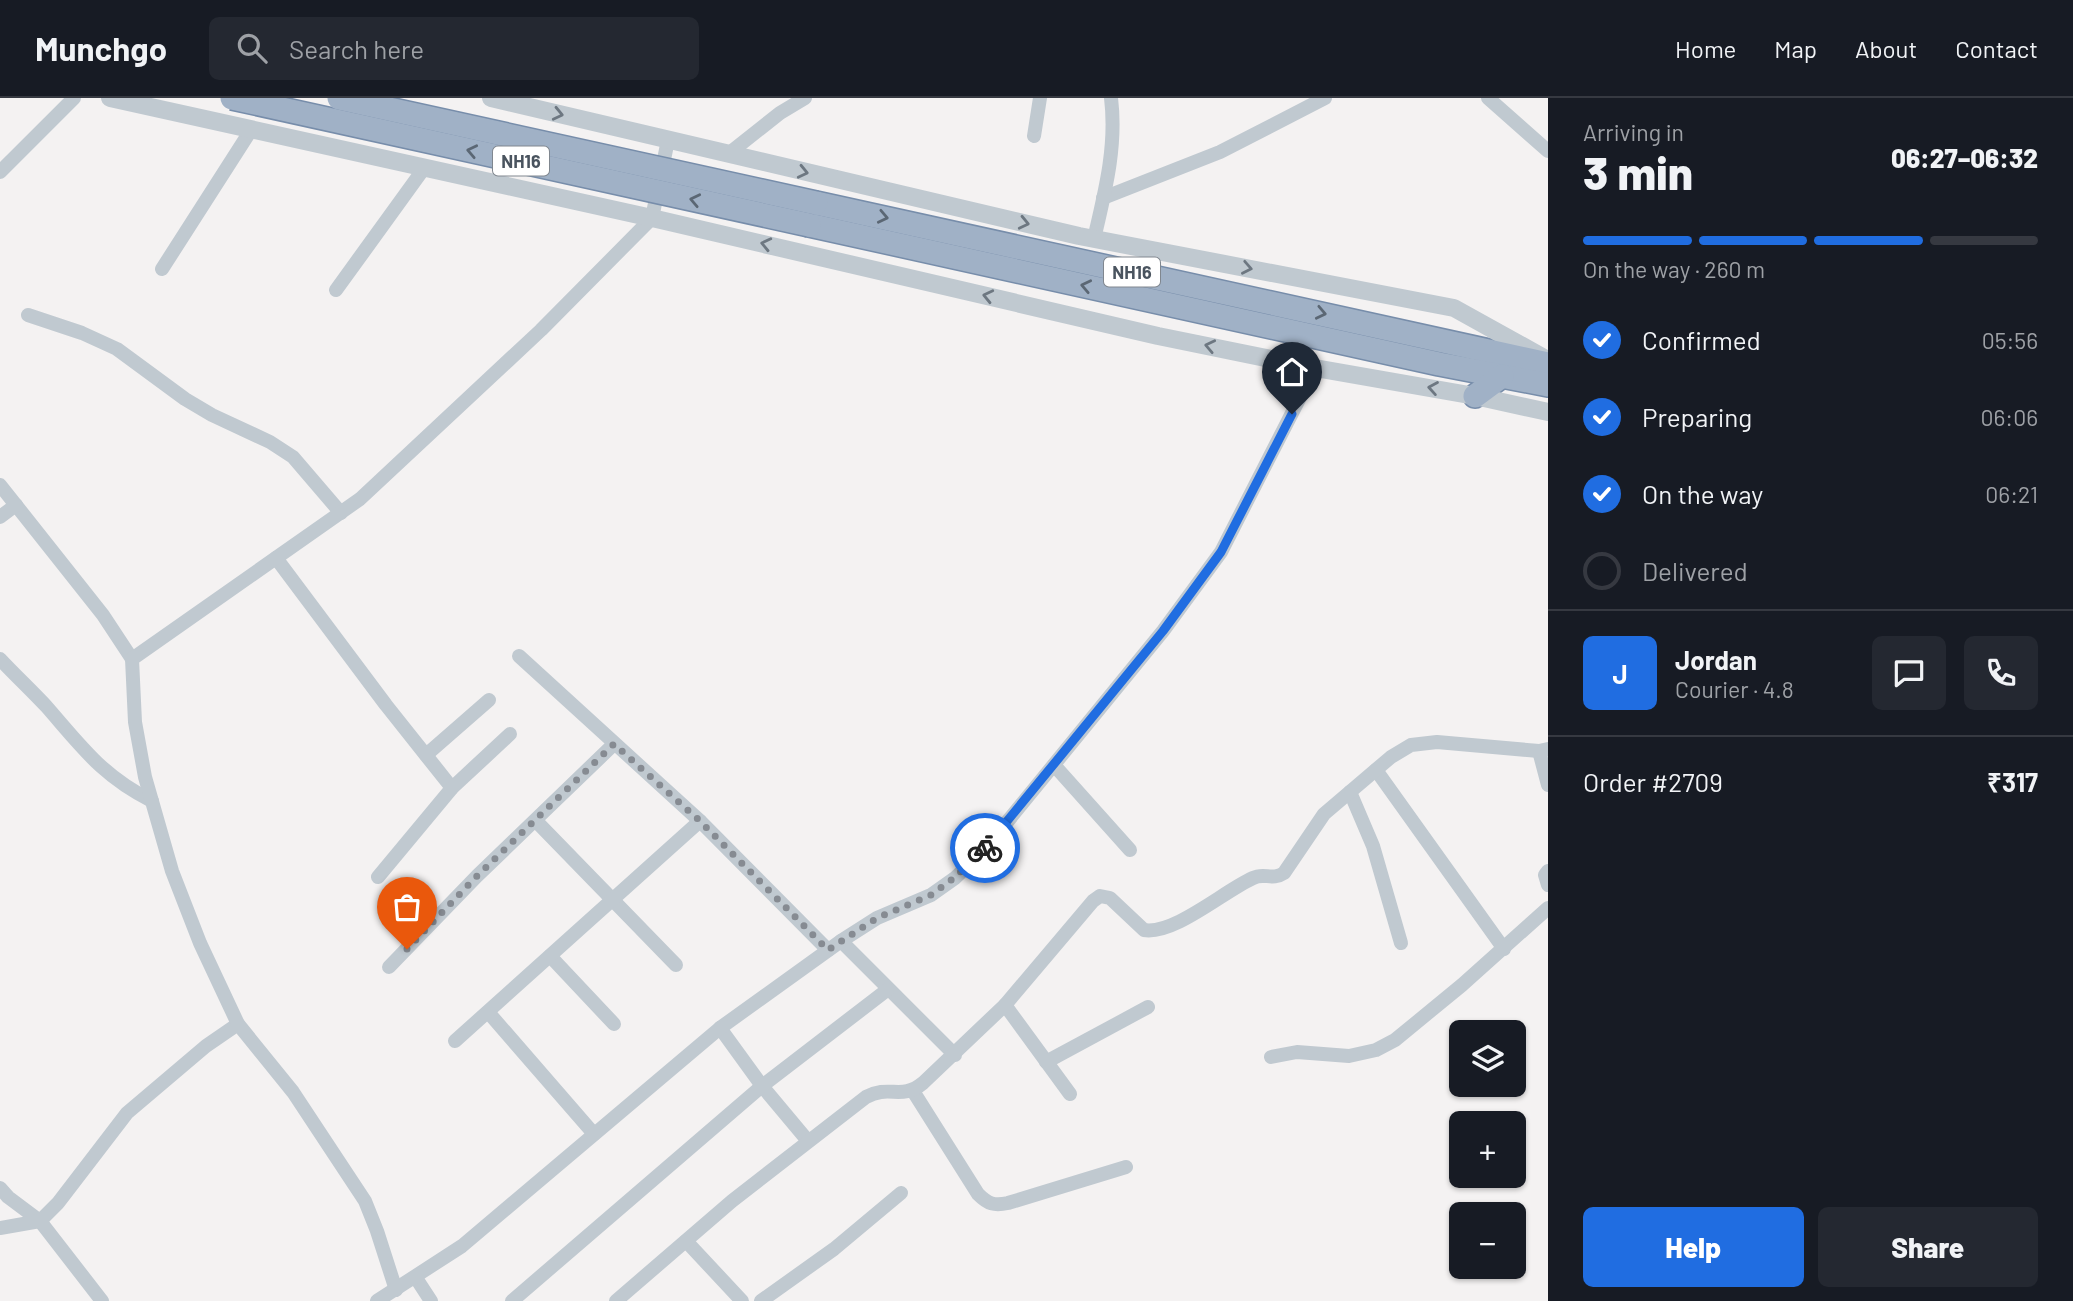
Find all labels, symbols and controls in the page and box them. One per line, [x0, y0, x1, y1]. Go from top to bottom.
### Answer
search box [209, 17, 699, 80]
text: Munchgo [35, 28, 167, 68]
icon: search [233, 29, 271, 67]
text: Search here [289, 33, 424, 64]
text: Home [1675, 34, 1736, 63]
text: Map [1774, 34, 1817, 63]
text: About [1855, 34, 1917, 63]
text: Contact [1955, 34, 2038, 63]
one-way arrow [551, 105, 563, 120]
text: Arriving in [1583, 118, 1684, 146]
text: 06:27–06:32 [1891, 142, 2038, 173]
one-way arrow [466, 144, 478, 159]
text: 3 min [1583, 144, 1693, 199]
road number: NH16 [493, 146, 549, 176]
one-way arrow [797, 164, 809, 179]
one-way arrow [689, 193, 701, 208]
one-way arrow [877, 209, 889, 224]
one-way arrow [1018, 215, 1030, 230]
one-way arrow [760, 238, 772, 253]
text: On the way · 260 m [1583, 255, 1765, 283]
road number: NH16 [1104, 258, 1160, 286]
one-way arrow [1241, 260, 1253, 275]
one-way arrow [1080, 280, 1092, 294]
one-way arrow [982, 290, 994, 304]
one-way arrow [1315, 305, 1327, 319]
icon: check [1583, 321, 1621, 359]
text: Confirmed [1642, 324, 1761, 355]
text: 05:56 [1982, 326, 2038, 354]
one-way arrow [1204, 340, 1216, 355]
pin [1262, 342, 1322, 414]
icon: home [1273, 353, 1311, 391]
one-way arrow [1427, 382, 1439, 397]
icon: check [1583, 398, 1621, 436]
text: Preparing [1642, 401, 1752, 432]
text: 06:06 [1981, 403, 2038, 431]
icon: check [1583, 475, 1621, 513]
text: On the way [1642, 478, 1763, 509]
text: 06:21 [1985, 480, 2038, 508]
text: Delivered [1642, 555, 1748, 586]
button: chat [1872, 636, 1946, 710]
button: phone [1964, 636, 2038, 710]
text: Jordan [1675, 644, 1757, 675]
text: J [1612, 658, 1628, 689]
text: Courier · 4.8 [1675, 675, 1794, 703]
text: Order #2709 [1583, 766, 1723, 797]
text: ₹317 [1987, 766, 2038, 797]
courier [950, 813, 1020, 883]
icon: bike [966, 829, 1004, 867]
pin [377, 877, 437, 949]
icon: bag [388, 888, 426, 926]
map controls [1449, 1020, 1526, 1279]
button: layers [1449, 1020, 1526, 1097]
button: + [1449, 1111, 1526, 1188]
button: − [1449, 1202, 1526, 1279]
button: Help [1583, 1207, 1804, 1287]
button: Share [1818, 1207, 2038, 1287]

